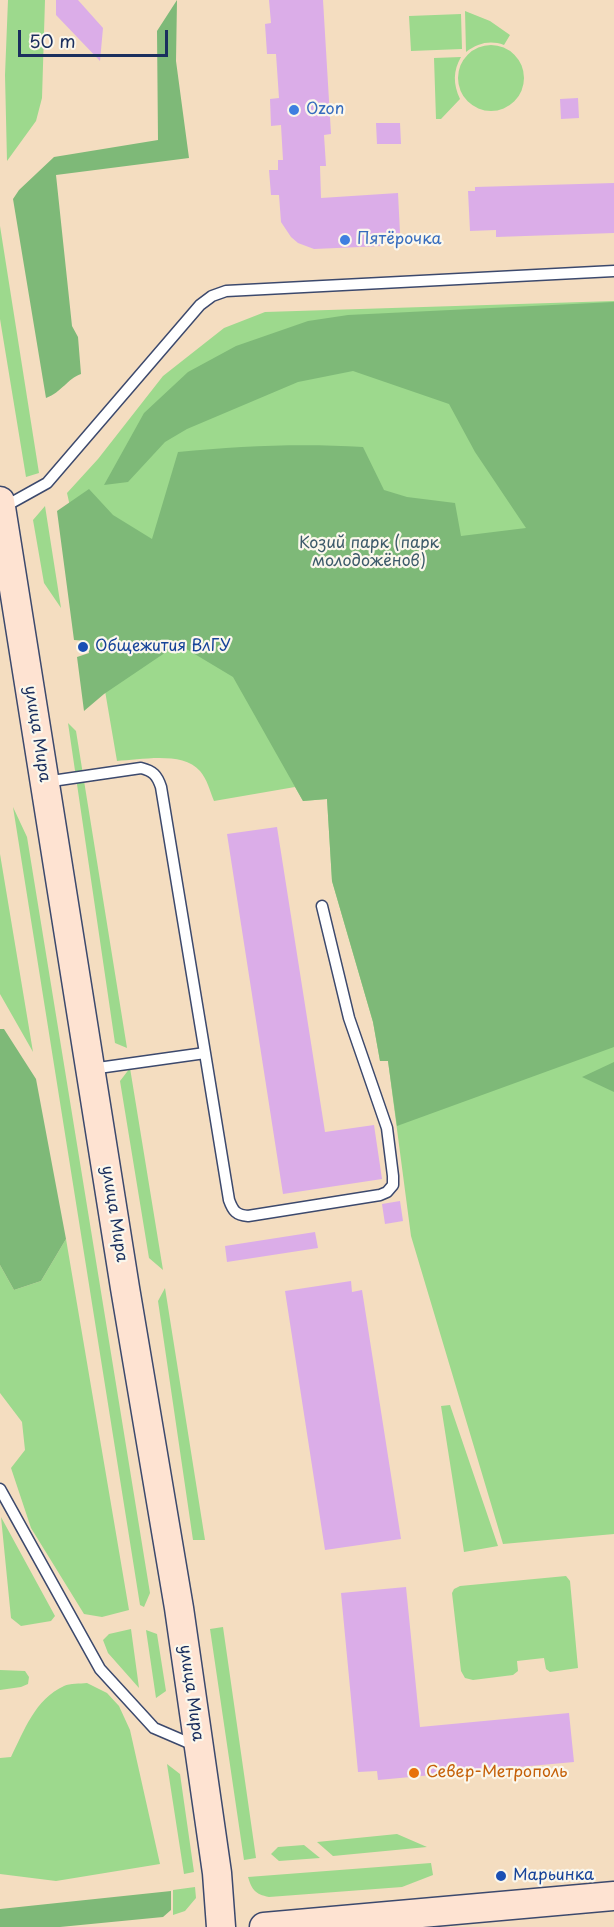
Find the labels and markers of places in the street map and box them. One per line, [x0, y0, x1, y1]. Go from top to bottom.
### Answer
place label: Ozon [306, 100, 344, 120]
marker: Ozon [287, 103, 301, 117]
place label: Пятёрочка [357, 230, 442, 250]
marker: Пятёрочка [338, 233, 352, 247]
place label: Общежития ВлГУ [95, 637, 231, 657]
marker: Общежития ВлГУ [76, 640, 90, 654]
place label: Север-Метрополь [426, 1763, 567, 1783]
marker: Север-Метрополь [407, 1766, 421, 1780]
place label: Марьинка [513, 1866, 594, 1886]
marker: Марьинка [494, 1869, 508, 1883]

